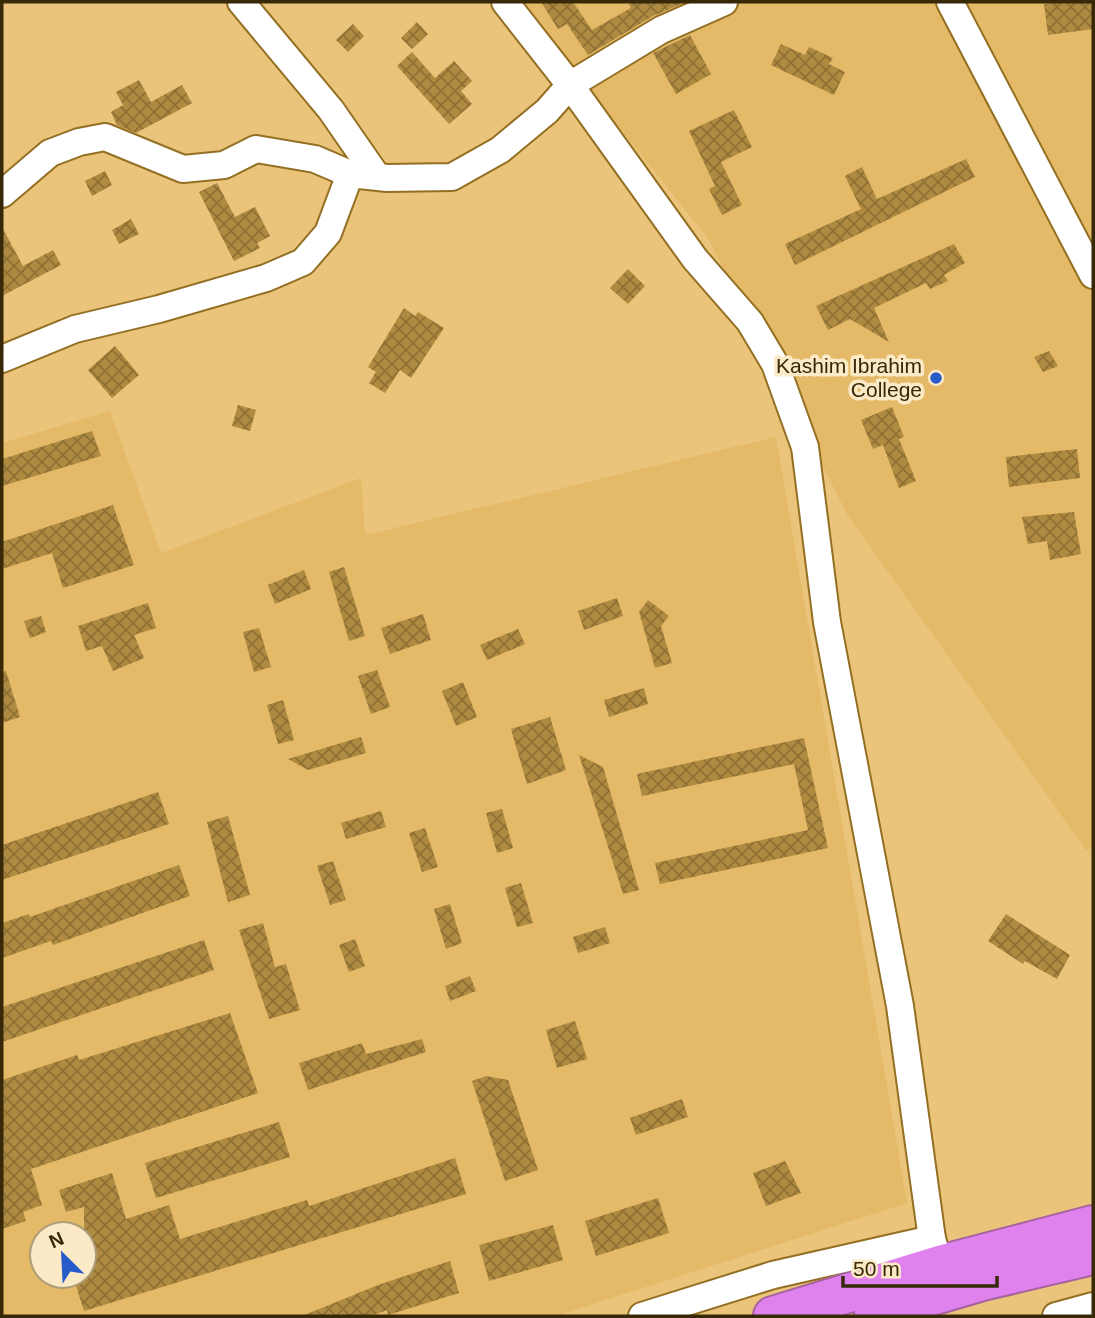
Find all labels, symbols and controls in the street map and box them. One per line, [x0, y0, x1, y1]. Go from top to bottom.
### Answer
place label: Kashim Ibrahim College [776, 354, 922, 401]
marker: Kashim Ibrahim College [928, 370, 944, 386]
north arrow [28, 1220, 98, 1290]
text: N [46, 1228, 67, 1252]
scale bar [843, 1244, 997, 1288]
text: 50 m [853, 1257, 900, 1280]

